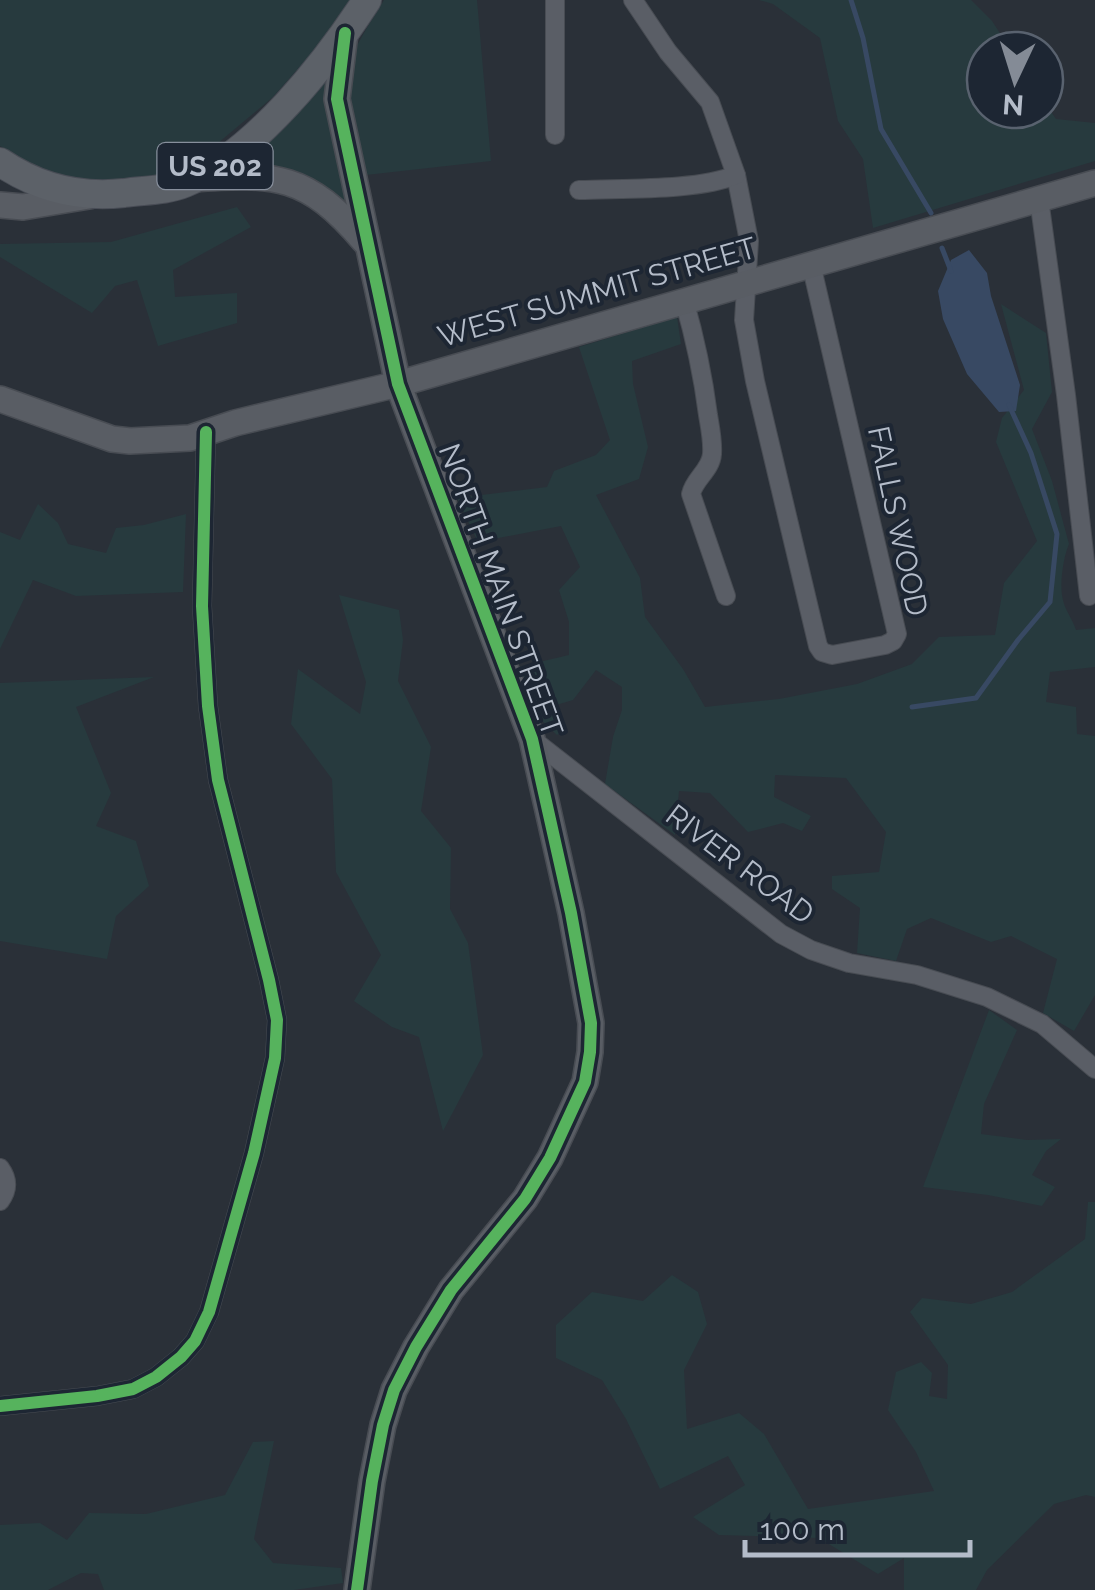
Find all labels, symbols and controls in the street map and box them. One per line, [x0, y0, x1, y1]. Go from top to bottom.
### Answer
north arrow [965, 30, 1065, 130]
text: N [1001, 87, 1025, 122]
road number: US 202 [158, 143, 272, 189]
street label: WEST SUMMIT STREET [434, 230, 760, 354]
street label: FALLS WOOD [861, 423, 935, 619]
street label: NORTH MAIN STREET [432, 439, 570, 741]
street label: RIVER ROAD [659, 797, 821, 931]
scale bar [745, 1495, 970, 1557]
text: 100 m [760, 1512, 845, 1547]

